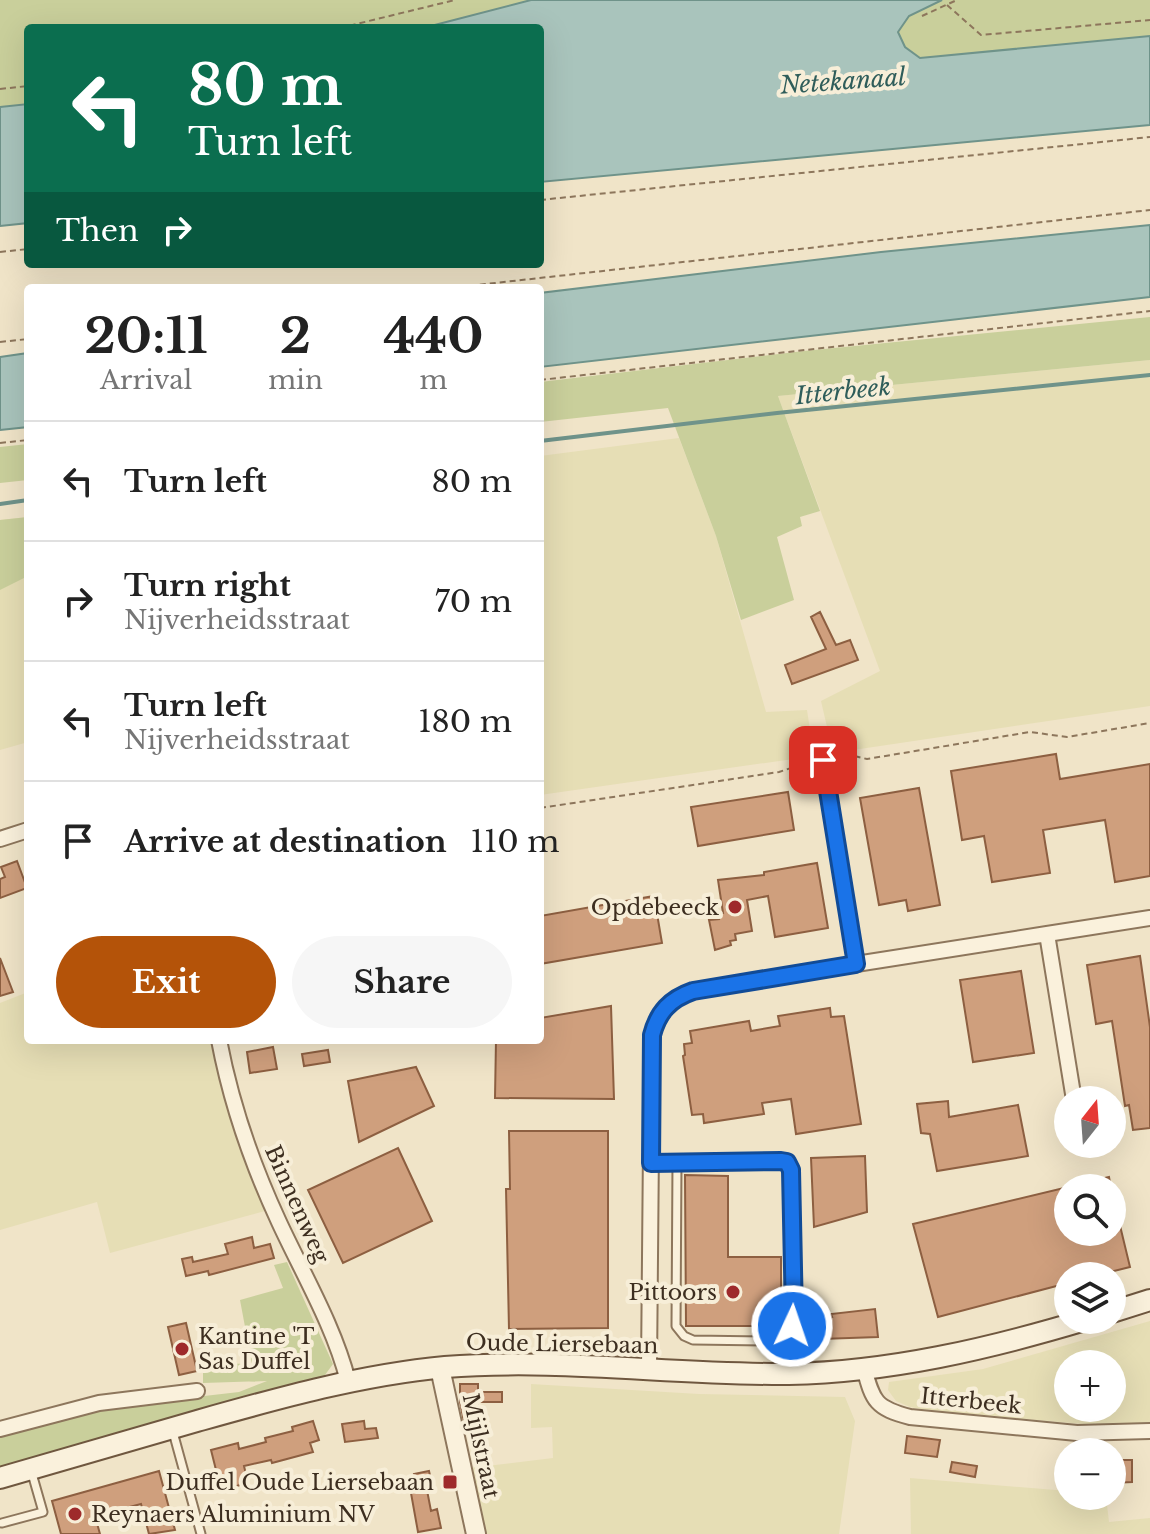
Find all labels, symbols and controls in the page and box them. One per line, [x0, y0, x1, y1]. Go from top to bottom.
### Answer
text: 80 m [188, 51, 343, 120]
icon: left [56, 56, 160, 160]
water label: Netekanaal [778, 62, 907, 100]
text: Turn left [188, 120, 352, 165]
icon: right [155, 208, 199, 252]
text: Then [56, 212, 139, 249]
text: 20:11 [85, 306, 208, 366]
text: 2 [280, 306, 311, 366]
text: 440 [383, 306, 483, 366]
text: Arrival [100, 364, 192, 396]
text: min [268, 364, 323, 396]
text: m [419, 364, 447, 396]
water label: Itterbeek [793, 372, 892, 411]
icon: left [56, 459, 100, 503]
text: Turn left [124, 463, 267, 500]
text: 80 m [432, 463, 512, 500]
text: Turn right [124, 567, 291, 604]
icon: right [56, 579, 100, 623]
text: 70 m [435, 583, 512, 620]
text: Nijverheidsstraat [124, 604, 350, 636]
text: Turn left [124, 687, 267, 724]
icon: left [56, 699, 100, 743]
text: 180 m [418, 703, 512, 740]
text: Nijverheidsstraat [124, 724, 350, 756]
pin [789, 726, 857, 794]
icon: arrive [801, 738, 845, 782]
icon: arrive [56, 819, 100, 863]
text: Arrive at destination [124, 823, 447, 860]
text: 110 m [471, 823, 560, 860]
place label: Opdebeeck [591, 894, 719, 921]
marker: Opdebeeck [726, 898, 744, 916]
button: Exit [56, 936, 276, 1028]
button: Share [292, 936, 512, 1028]
north arrow [1054, 1086, 1126, 1158]
map controls [1054, 1086, 1126, 1510]
street label: Binnenweg [259, 1141, 335, 1268]
button: search [1054, 1174, 1126, 1246]
button: layers [1054, 1262, 1126, 1334]
place label: Pittoors [628, 1279, 717, 1306]
marker: Pittoors [724, 1283, 742, 1301]
position arrow [750, 1284, 834, 1368]
place label: Kantine 'T Sas Duffel [198, 1323, 315, 1375]
street label: Oude Liersebaan [466, 1329, 658, 1359]
marker: Kantine 'T Sas Duffel [173, 1340, 191, 1358]
button: + [1054, 1350, 1126, 1422]
street label: Itterbeek [919, 1382, 1023, 1420]
street label: Mijlstraat [457, 1391, 505, 1502]
button: − [1054, 1438, 1126, 1510]
place label: Duffel Oude Liersebaan [166, 1469, 434, 1496]
marker: Duffel Oude Liersebaan [441, 1473, 459, 1491]
place label: Reynaers Aluminium NV [91, 1501, 376, 1528]
marker: Reynaers Aluminium NV [66, 1505, 84, 1523]

